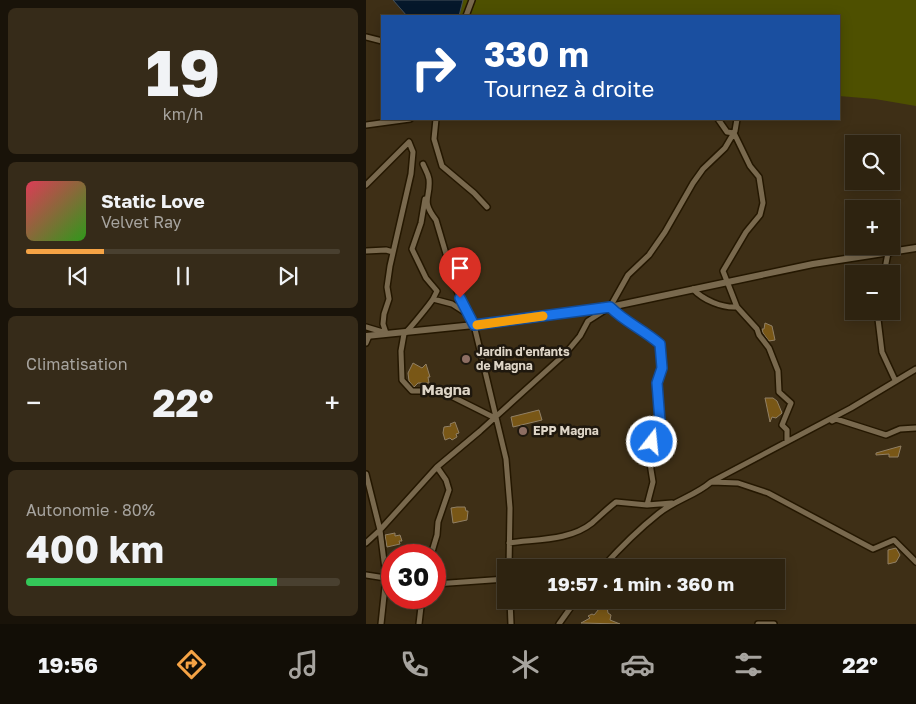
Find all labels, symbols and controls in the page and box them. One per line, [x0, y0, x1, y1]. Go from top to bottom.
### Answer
text: 19 [146, 32, 220, 110]
text: 330 m [484, 33, 589, 75]
icon: right [401, 35, 466, 100]
text: Tournez à droite [484, 75, 654, 102]
text: km/h [163, 104, 203, 124]
map controls [845, 135, 900, 320]
button: search [845, 135, 900, 190]
text: Static Love [101, 189, 205, 212]
button: + [845, 200, 900, 255]
text: Velvet Ray [101, 212, 182, 232]
pin [439, 247, 481, 298]
icon: arrive [446, 254, 474, 282]
icon: previous [64, 262, 92, 290]
icon: pause [169, 262, 197, 290]
icon: next [274, 262, 302, 290]
button: − [845, 265, 900, 320]
place label: Jardin d'enfants de Magna [476, 344, 570, 373]
marker: Jardin d'enfants de Magna [460, 353, 472, 365]
text: Climatisation [26, 354, 128, 374]
text: 22° [152, 380, 214, 425]
district label: Magna [421, 380, 471, 398]
text: − [26, 386, 41, 419]
text: + [325, 386, 340, 419]
position arrow [625, 415, 677, 467]
place label: EPP Magna [533, 423, 599, 438]
marker: EPP Magna [517, 425, 529, 437]
text: Autonomie · 80% [26, 500, 155, 520]
text: 400 km [26, 526, 164, 571]
speed limit sign: 30 [381, 544, 446, 609]
text: 19:57 · 1 min · 360 m [548, 572, 734, 595]
icon: directions [174, 647, 209, 682]
icon: music [286, 647, 321, 682]
icon: phone [397, 647, 432, 682]
icon: climate [508, 647, 543, 682]
icon: car [620, 647, 655, 682]
icon: filters [731, 647, 766, 682]
text: 19:56 [38, 651, 98, 678]
text: 22° [842, 651, 878, 678]

